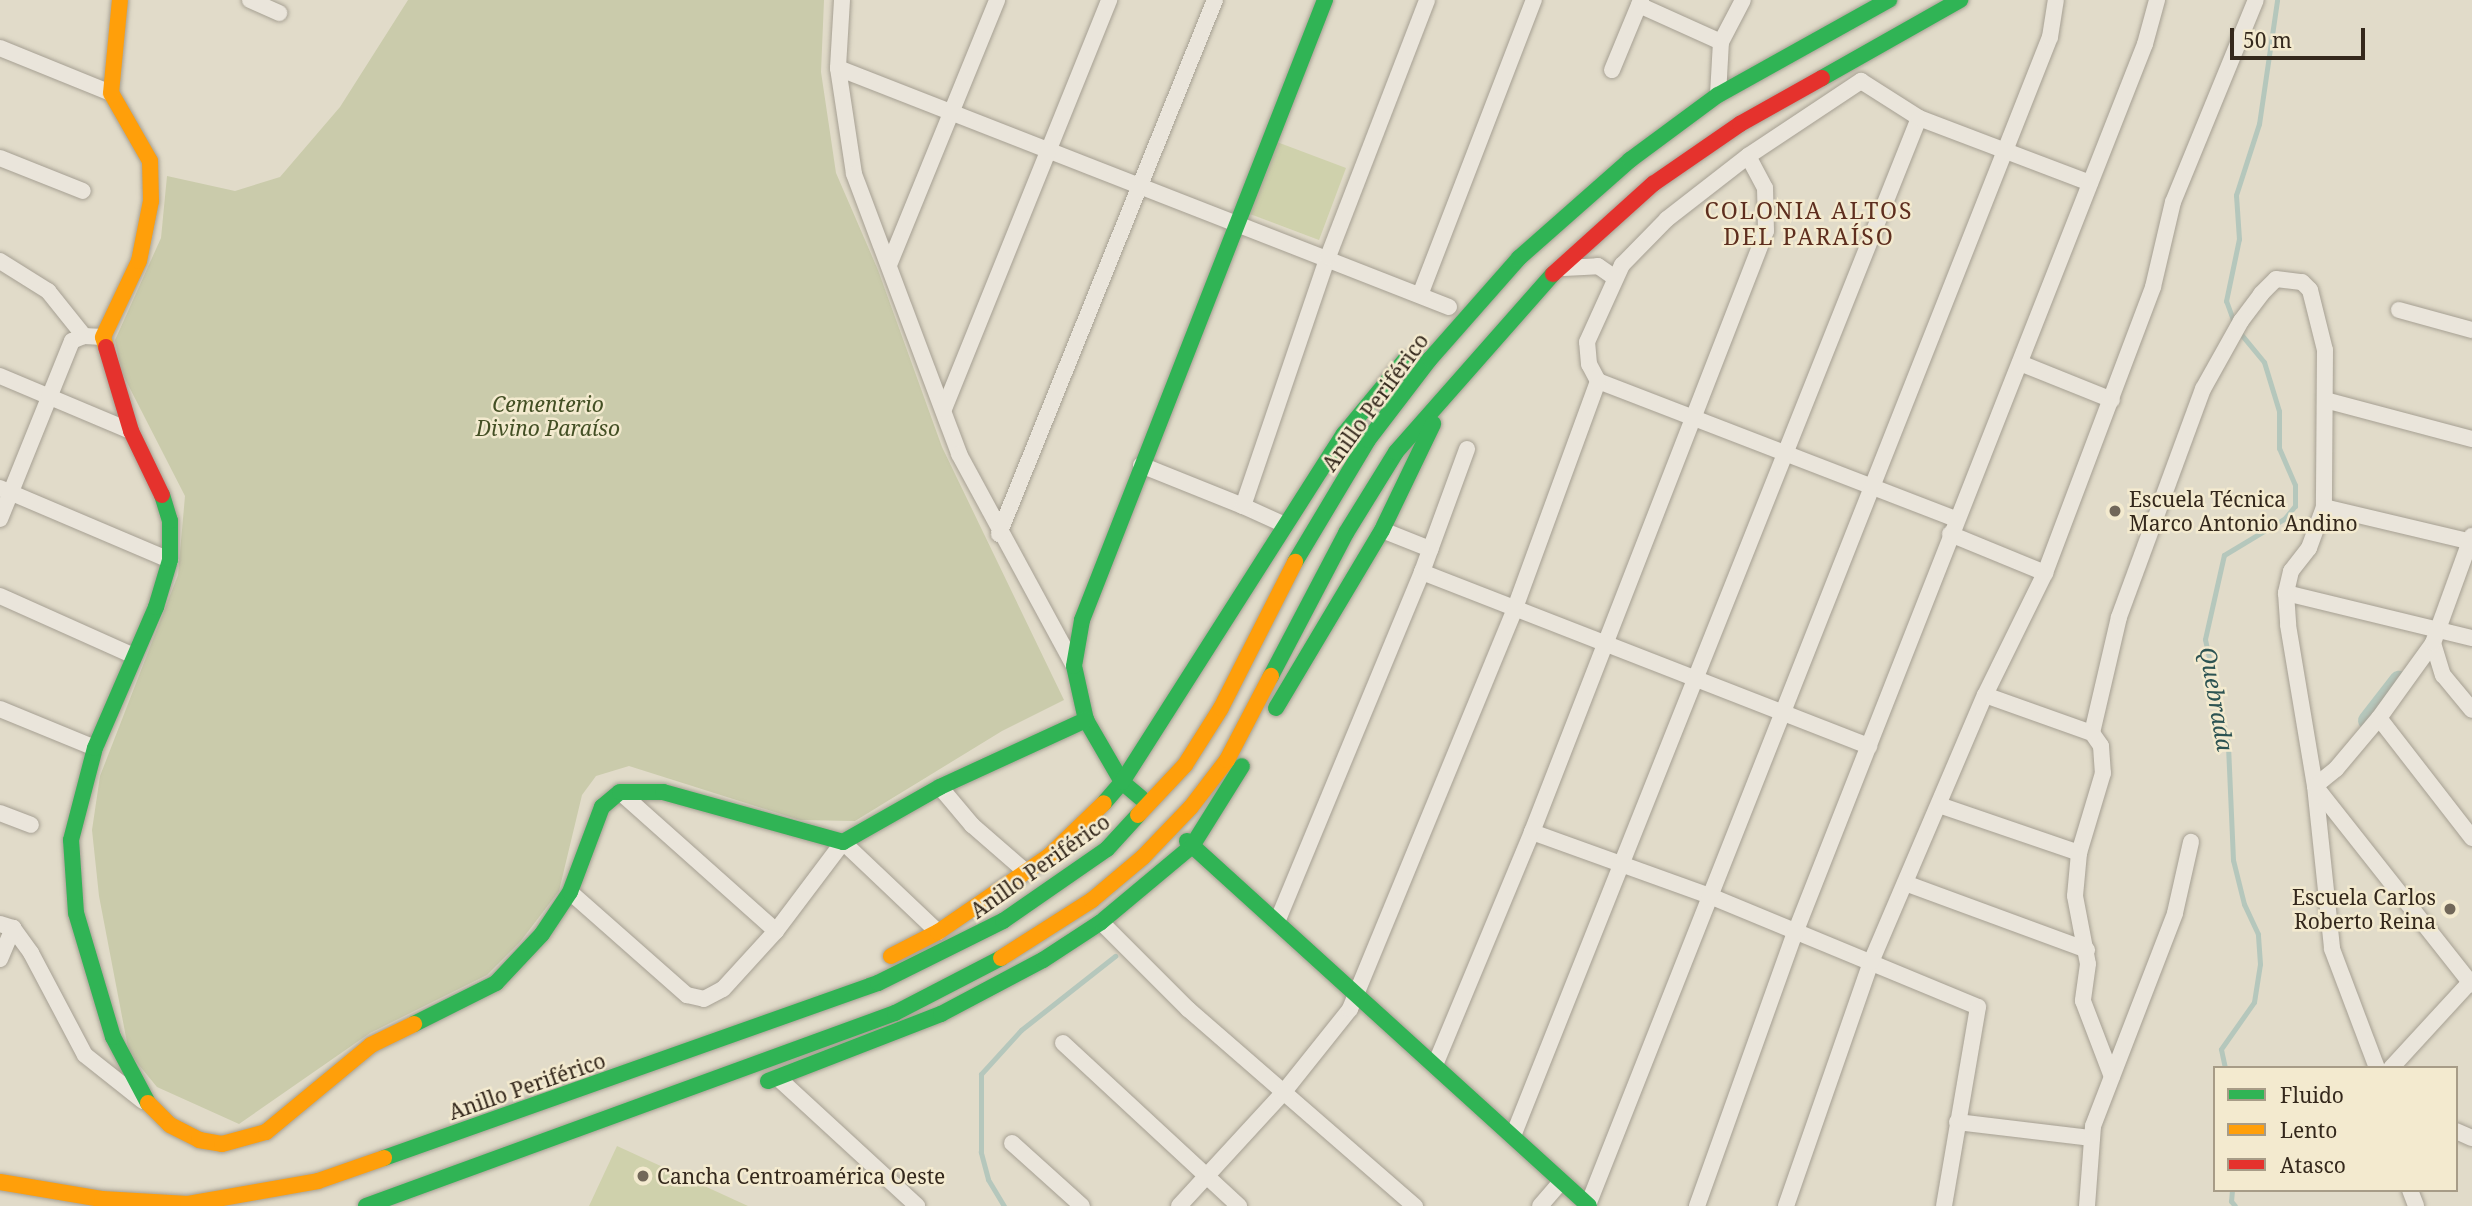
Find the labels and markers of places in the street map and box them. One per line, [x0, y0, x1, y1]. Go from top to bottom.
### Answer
place label: Escuela Técnica Marco Antonio Andino [2129, 486, 2358, 536]
marker: Escuela Técnica Marco Antonio Andino [2107, 503, 2123, 519]
place label: Escuela Carlos Roberto Reina [2292, 884, 2436, 934]
marker: Escuela Carlos Roberto Reina [2442, 901, 2458, 917]
place label: Cancha Centroamérica Oeste [657, 1163, 945, 1189]
marker: Cancha Centroamérica Oeste [635, 1168, 651, 1184]

